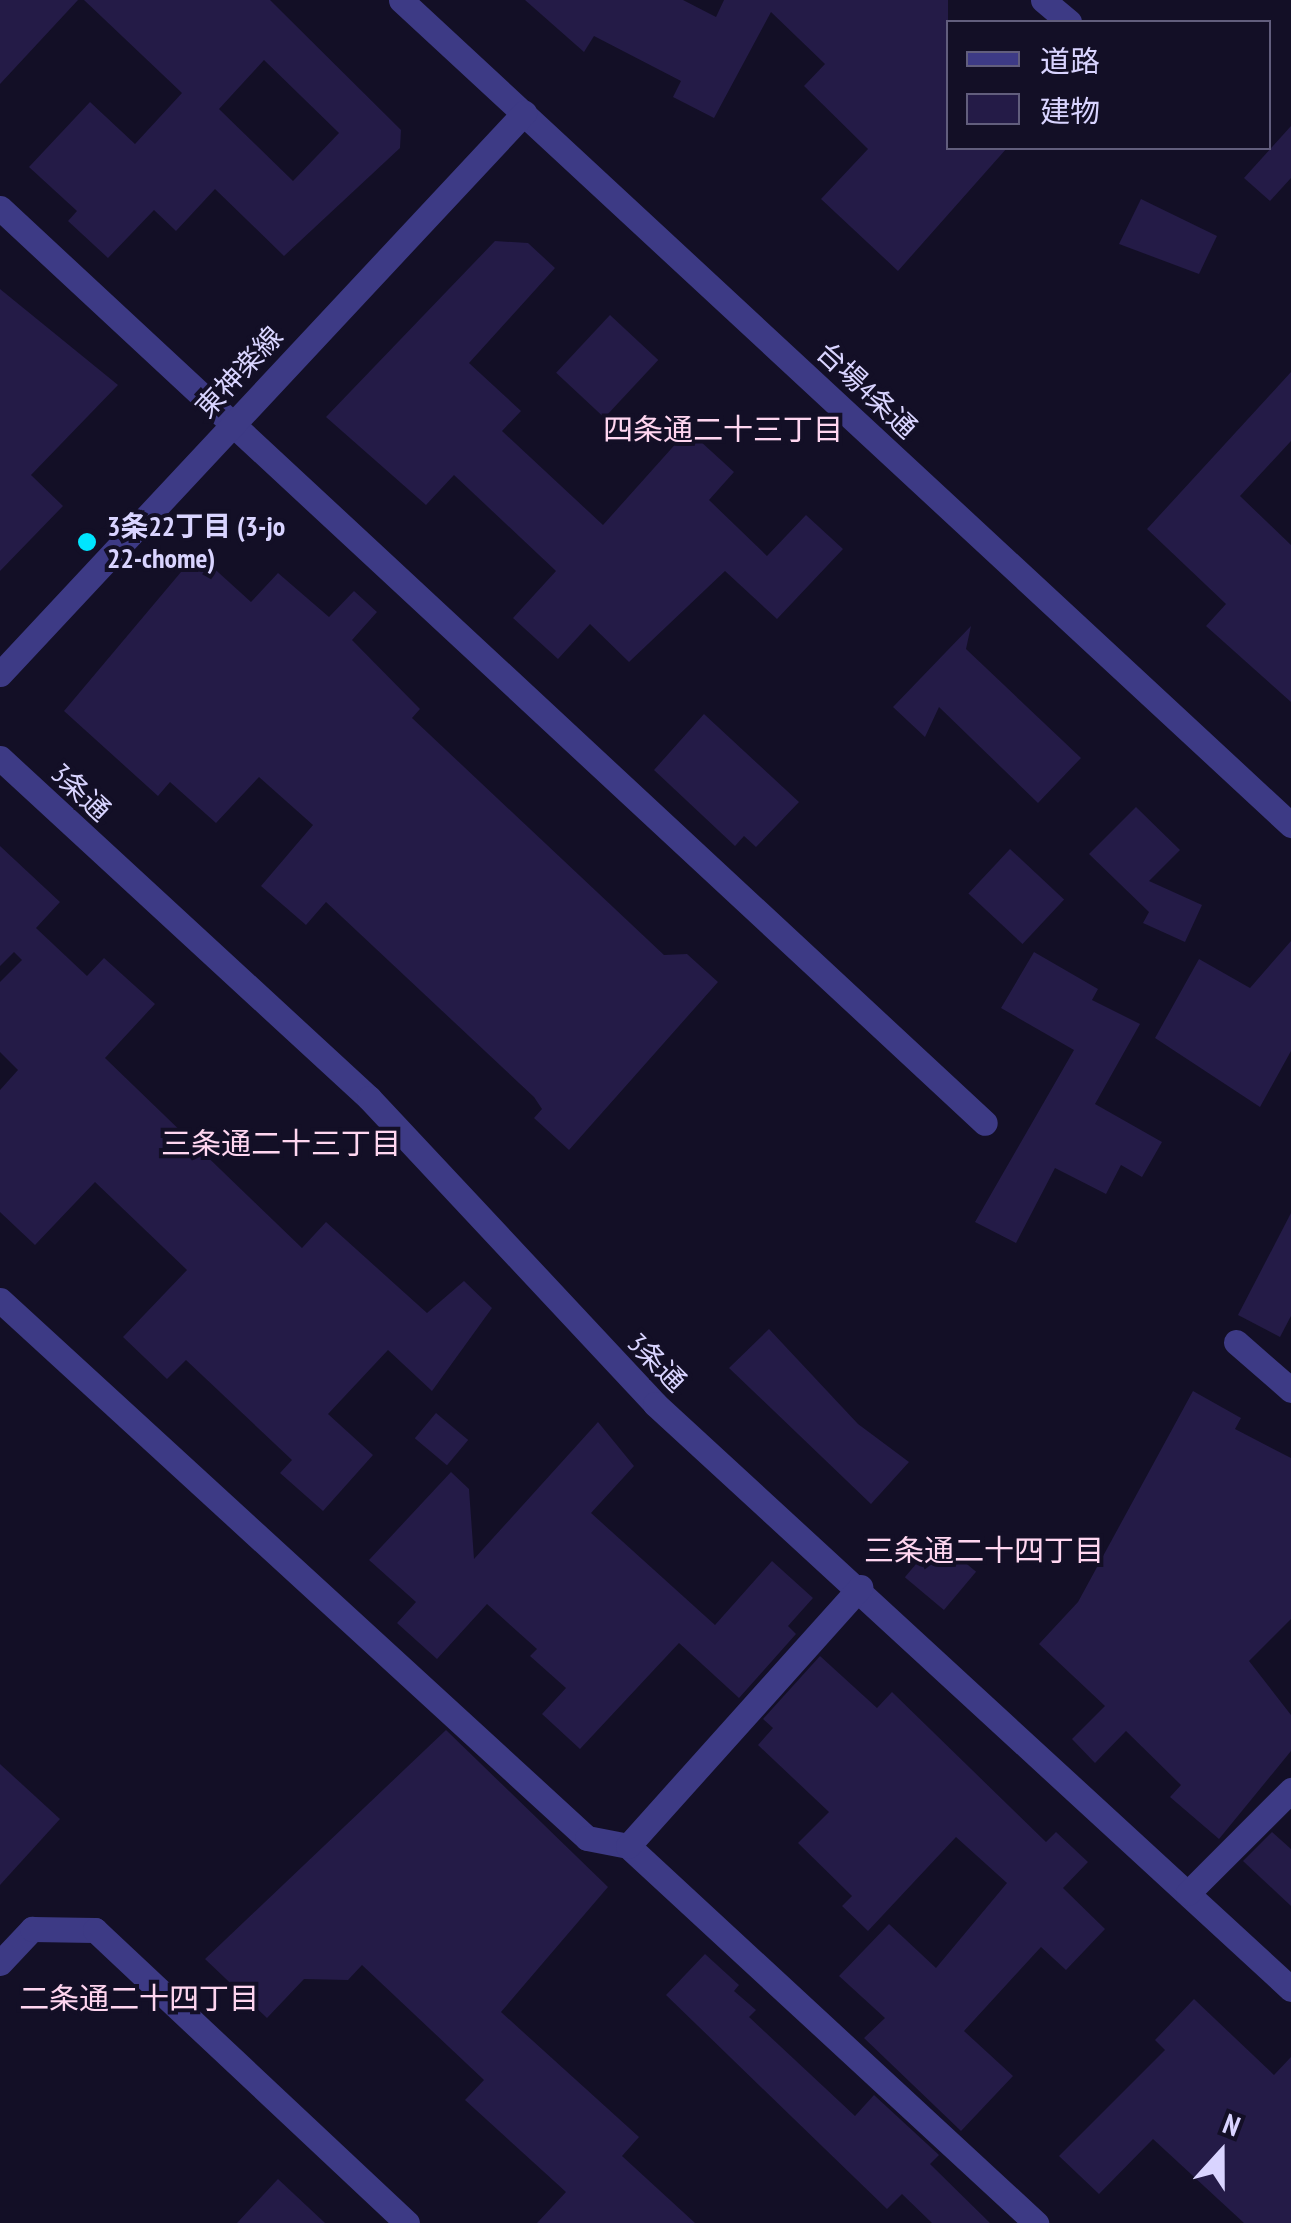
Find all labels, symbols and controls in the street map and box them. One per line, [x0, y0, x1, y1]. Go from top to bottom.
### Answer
legend [946, 20, 1271, 150]
text: 道路 [1040, 41, 1100, 80]
text: 建物 [1040, 91, 1100, 130]
street label: 東神楽線 [189, 320, 289, 424]
street label: 台場4条通 [810, 335, 924, 445]
district label: 四条通二十三丁目 [603, 411, 843, 447]
place label: 3条22丁目 (3-jo 22-chome) [107, 509, 285, 575]
marker: 3条22丁目 (3-jo 22-chome) [76, 531, 98, 553]
street label: 3条通 [44, 756, 118, 828]
district label: 三条通二十三丁目 [161, 1125, 401, 1161]
street label: 3条通 [621, 1326, 693, 1398]
district label: 三条通二十四丁目 [864, 1532, 1104, 1568]
district label: 二条通二十四丁目 [19, 1980, 259, 2016]
north arrow [1171, 2103, 1271, 2203]
text: N [1218, 2105, 1246, 2145]

